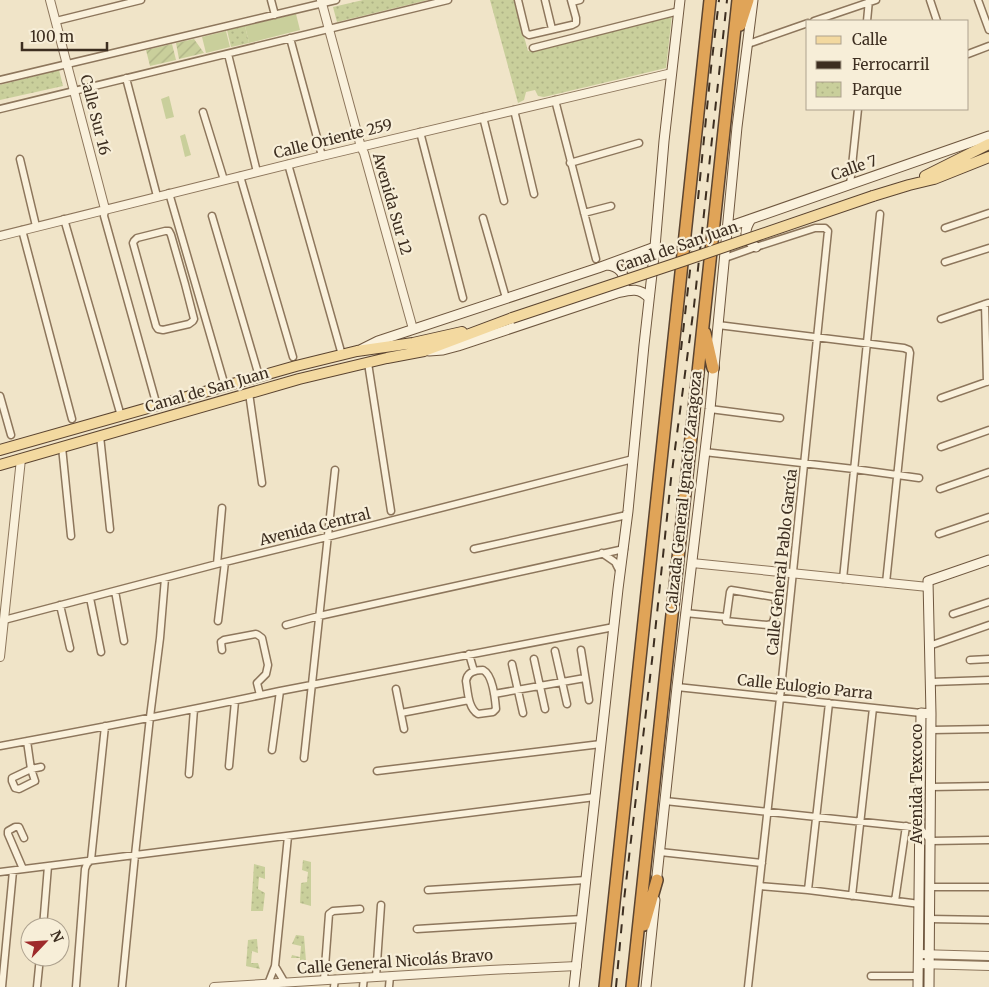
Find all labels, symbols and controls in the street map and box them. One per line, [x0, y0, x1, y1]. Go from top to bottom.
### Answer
scale bar [22, 20, 108, 52]
legend [806, 20, 969, 110]
text: 100 m [30, 27, 74, 46]
text: Calle [852, 30, 887, 49]
text: Ferrocarril [852, 55, 930, 74]
street label: Calle Sur 16 [76, 73, 115, 157]
text: Parque [852, 80, 902, 99]
street label: Calle Oriente 259 [272, 115, 394, 162]
street label: Avenida Sur 12 [369, 150, 416, 257]
street label: Calle 7 [828, 151, 880, 184]
street label: Canal de San Juan [613, 217, 740, 276]
street label: Canal de San Juan [143, 363, 271, 416]
street label: Calzada General Ignacio Zaragoza [661, 370, 706, 614]
street label: Calle General Pablo García [762, 468, 801, 656]
street label: Avenida Central [256, 503, 373, 550]
street label: Calle Eulogio Parra [736, 670, 874, 703]
street label: Avenida Texcoco [907, 723, 926, 845]
north arrow [20, 917, 70, 967]
text: N [46, 928, 67, 945]
street label: Calle General Nicolás Bravo [297, 945, 494, 978]

